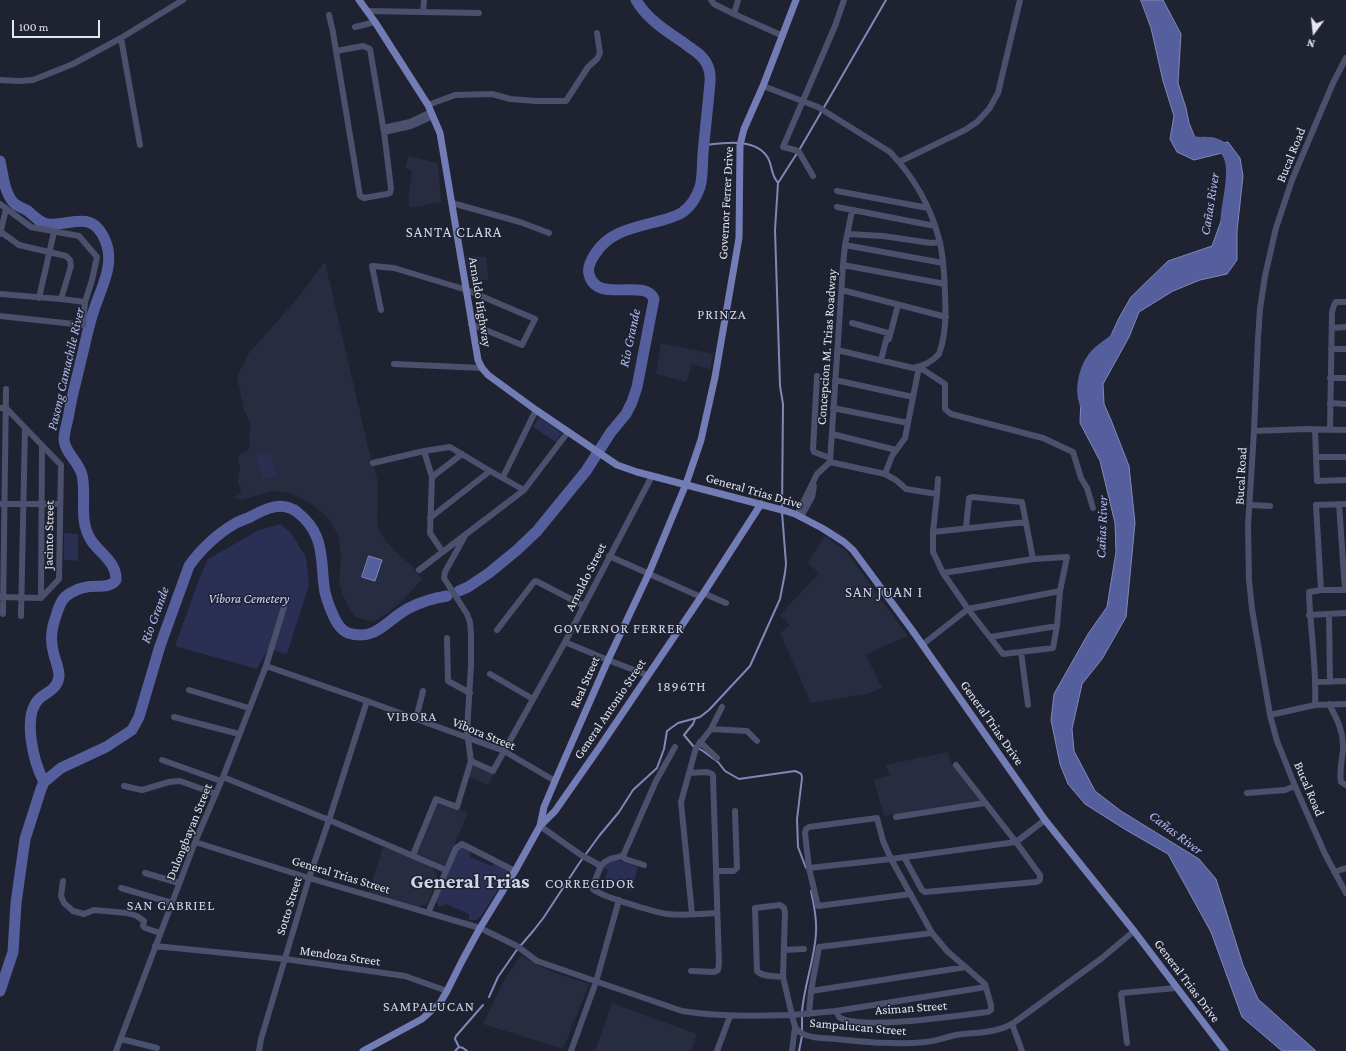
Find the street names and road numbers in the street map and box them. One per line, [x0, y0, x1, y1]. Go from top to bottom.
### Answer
street label: Bucal Road [1273, 125, 1309, 185]
street label: Governor Ferrer Drive [715, 146, 737, 260]
street label: Arnaldo Highway [465, 256, 495, 348]
street label: Concepcion M. Trias Roadway [814, 269, 840, 425]
street label: Bucal Road [1232, 447, 1250, 505]
street label: General Trias Drive [704, 470, 804, 512]
street label: Jacinto Street [41, 500, 57, 570]
street label: Arnaldo Street [562, 540, 610, 614]
street label: Real Street [567, 654, 603, 710]
street label: General Antonio Street [571, 656, 649, 762]
street label: General Trias Drive [957, 678, 1027, 768]
street label: Vibora Street [450, 714, 518, 754]
street label: Bucal Road [1291, 759, 1327, 819]
street label: Dulongbayan Street [162, 781, 216, 883]
street label: General Trias Street [290, 853, 392, 897]
street label: Sotto Street [273, 875, 305, 937]
street label: General Trias Drive [1151, 936, 1223, 1026]
street label: Mendoza Street [299, 943, 381, 969]
street label: Asiman Street [874, 998, 948, 1018]
street label: Sampalucan Street [809, 1015, 907, 1039]

